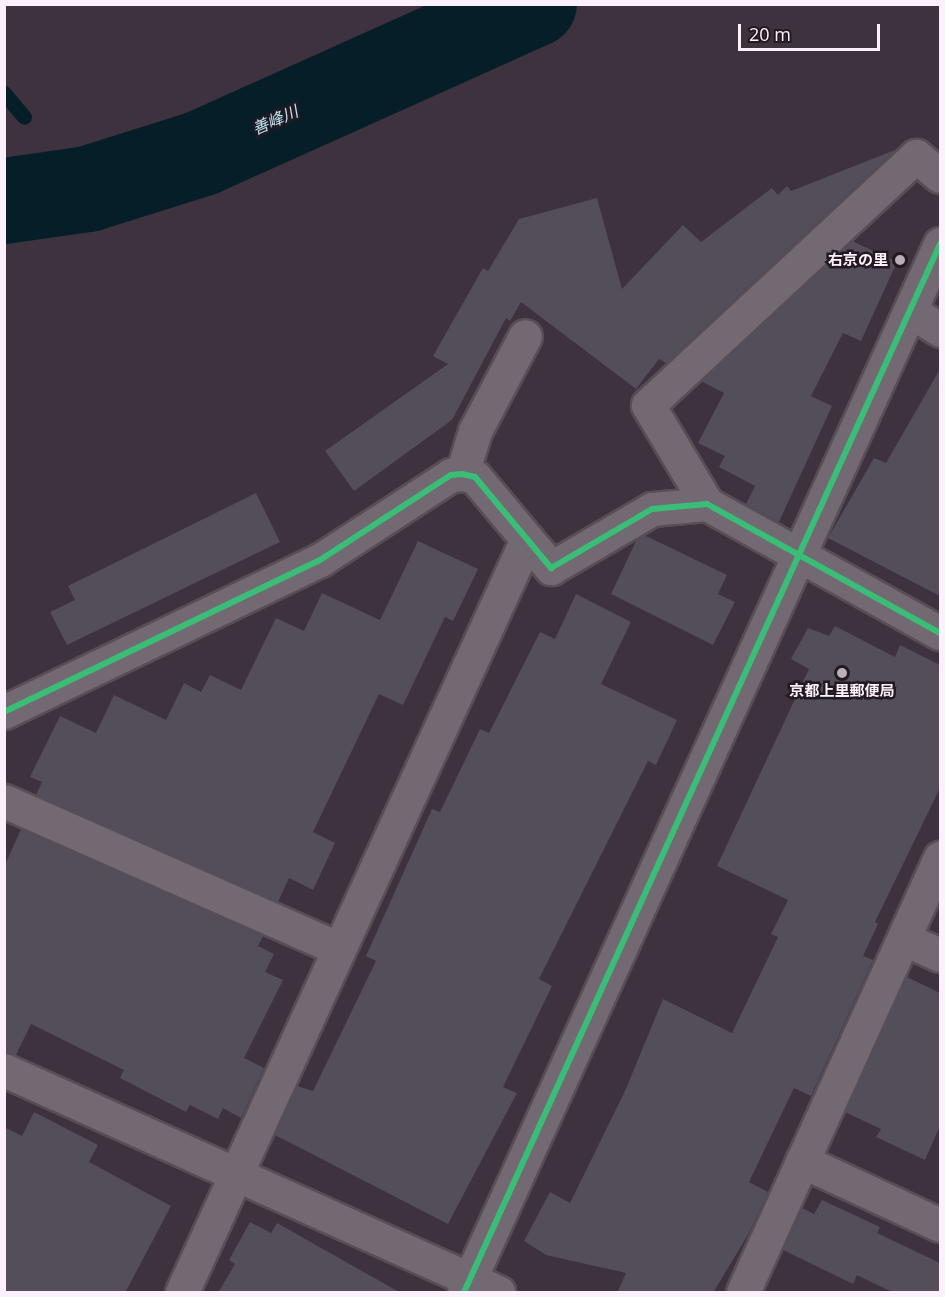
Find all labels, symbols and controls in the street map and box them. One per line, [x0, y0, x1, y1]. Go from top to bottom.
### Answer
scale bar [741, 12, 884, 50]
text: 20 m [749, 22, 791, 46]
water label: 善峰川 [249, 101, 301, 139]
place label: 右京の里 [828, 251, 888, 269]
marker: 右京の里 [893, 253, 907, 267]
marker: 京都上里郵便局 [835, 666, 849, 680]
place label: 京都上里郵便局 [790, 682, 894, 700]

